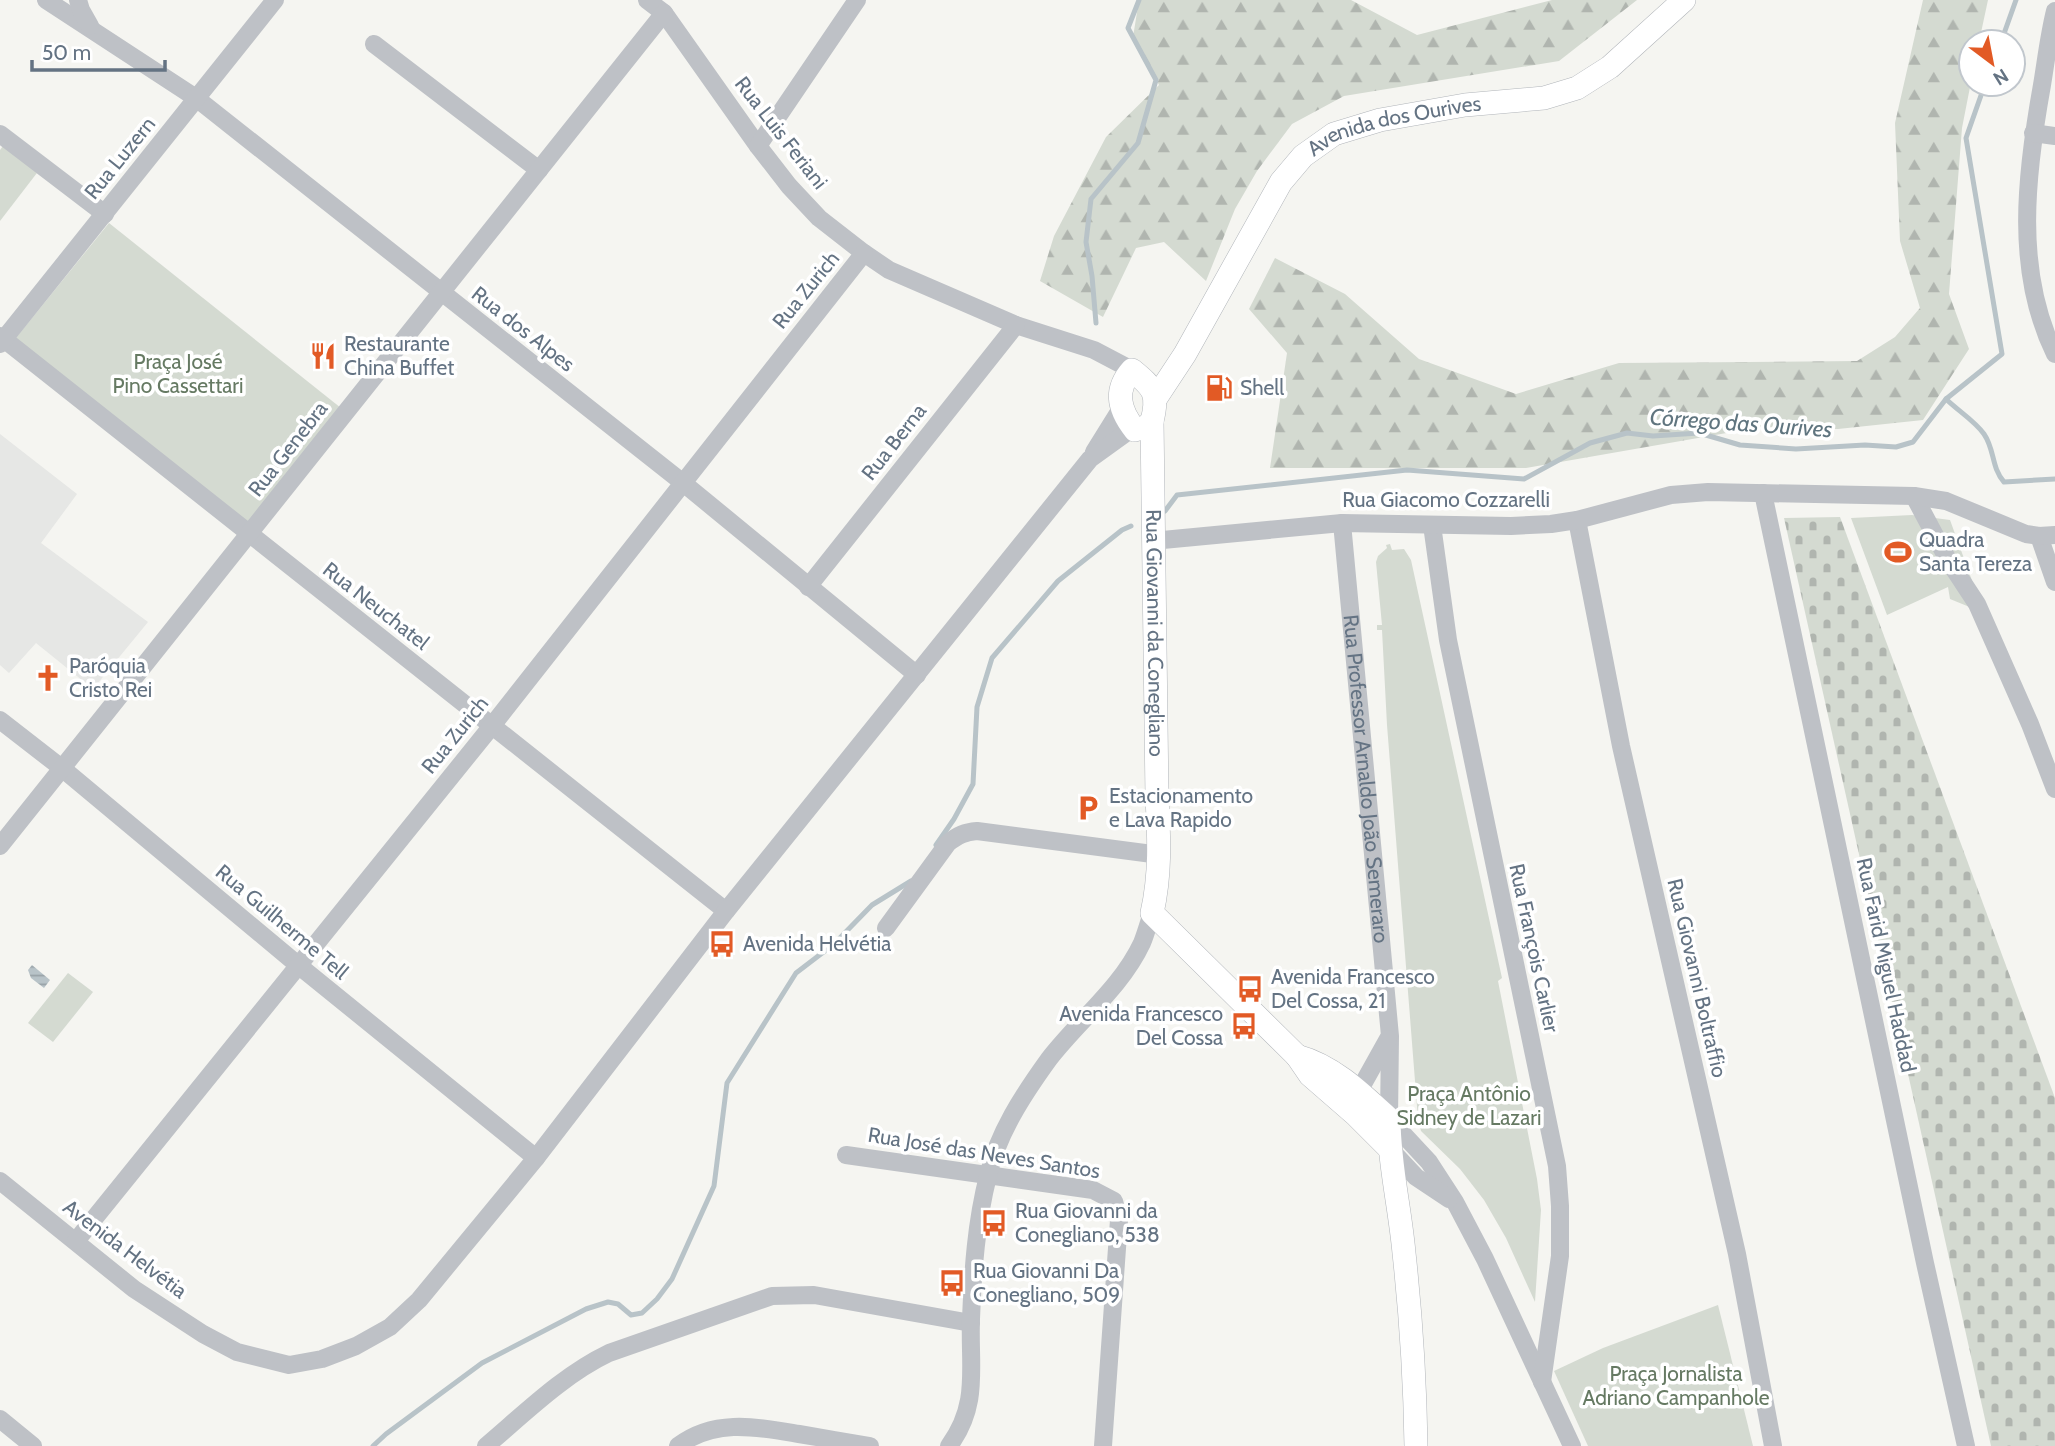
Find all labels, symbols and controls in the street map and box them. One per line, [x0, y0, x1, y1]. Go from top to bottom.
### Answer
scale bar [32, 28, 164, 72]
north arrow [1957, 28, 2027, 98]
text: 50 m [42, 40, 91, 65]
text: N [1989, 64, 2013, 90]
street label: Rua Luis Feriani [730, 72, 833, 194]
street label: Avenida dos Ourives [1302, 91, 1482, 161]
street label: Rua Luzern [79, 112, 160, 204]
street label: Rua Zurich [767, 246, 844, 333]
street label: Rua dos Alpes [467, 281, 580, 377]
place label: Restaurante China Buffet [344, 331, 454, 380]
restaurant icon: Restaurante China Buffet [308, 341, 338, 371]
park label: Praça José Pino Cassettari [113, 349, 243, 398]
fuel station icon: Shell [1204, 373, 1234, 403]
place label: Shell [1240, 375, 1284, 400]
street label: Rua Genebra [243, 396, 332, 501]
street label: Rua Berna [856, 399, 931, 485]
water label: Córrego das Ourives [1649, 403, 1833, 443]
street label: Rua Giacomo Cozzarelli [1342, 487, 1550, 512]
street label: Rua Giovanni da Conegliano [1141, 509, 1169, 757]
place label: Quadra Santa Tereza [1919, 527, 2032, 576]
sports icon: Quadra Santa Tereza [1883, 537, 1913, 567]
street label: Rua Neuchatel [318, 556, 434, 655]
street label: Rua Professor Arnaldo João Semeraro [1339, 613, 1394, 944]
place label: Paróquia Cristo Rei [69, 653, 152, 702]
church icon: Paróquia Cristo Rei [33, 663, 63, 693]
street label: Rua Zurich [416, 691, 493, 778]
place label: Estacionamento e Lava Rapido [1109, 783, 1253, 832]
parking icon: Estacionamento e Lava Rapido [1073, 793, 1103, 823]
street label: Rua Farid Miguel Haddad [1852, 855, 1921, 1074]
street label: Rua Guilherme Tell [211, 859, 354, 984]
street label: Rua François Carlier [1504, 861, 1565, 1035]
street label: Rua Giovanni Boltraffio [1662, 876, 1733, 1080]
bus stop icon: Avenida Helvétia [707, 929, 737, 959]
place label: Avenida Helvétia [743, 931, 891, 956]
place label: Avenida Francesco Del Cossa, 21 [1271, 964, 1435, 1013]
bus stop icon: Avenida Francesco Del Cossa, 21 [1235, 974, 1265, 1004]
place label: Avenida Francesco Del Cossa [1059, 1001, 1223, 1050]
bus stop icon: Avenida Francesco Del Cossa [1229, 1011, 1259, 1041]
park label: Praça Antônio Sidney de Lazari [1397, 1081, 1541, 1130]
street label: Rua José das Neves Santos [866, 1122, 1102, 1183]
street label: Avenida Helvétia [59, 1194, 192, 1303]
place label: Rua Giovanni da Conegliano, 538 [1015, 1198, 1160, 1247]
bus stop icon: Rua Giovanni da Conegliano, 538 [979, 1208, 1009, 1238]
place label: Rua Giovanni Da Conegliano, 509 [973, 1258, 1120, 1307]
bus stop icon: Rua Giovanni Da Conegliano, 509 [937, 1268, 967, 1298]
park label: Praça Jornalista Adriano Campanhole [1582, 1361, 1770, 1410]

